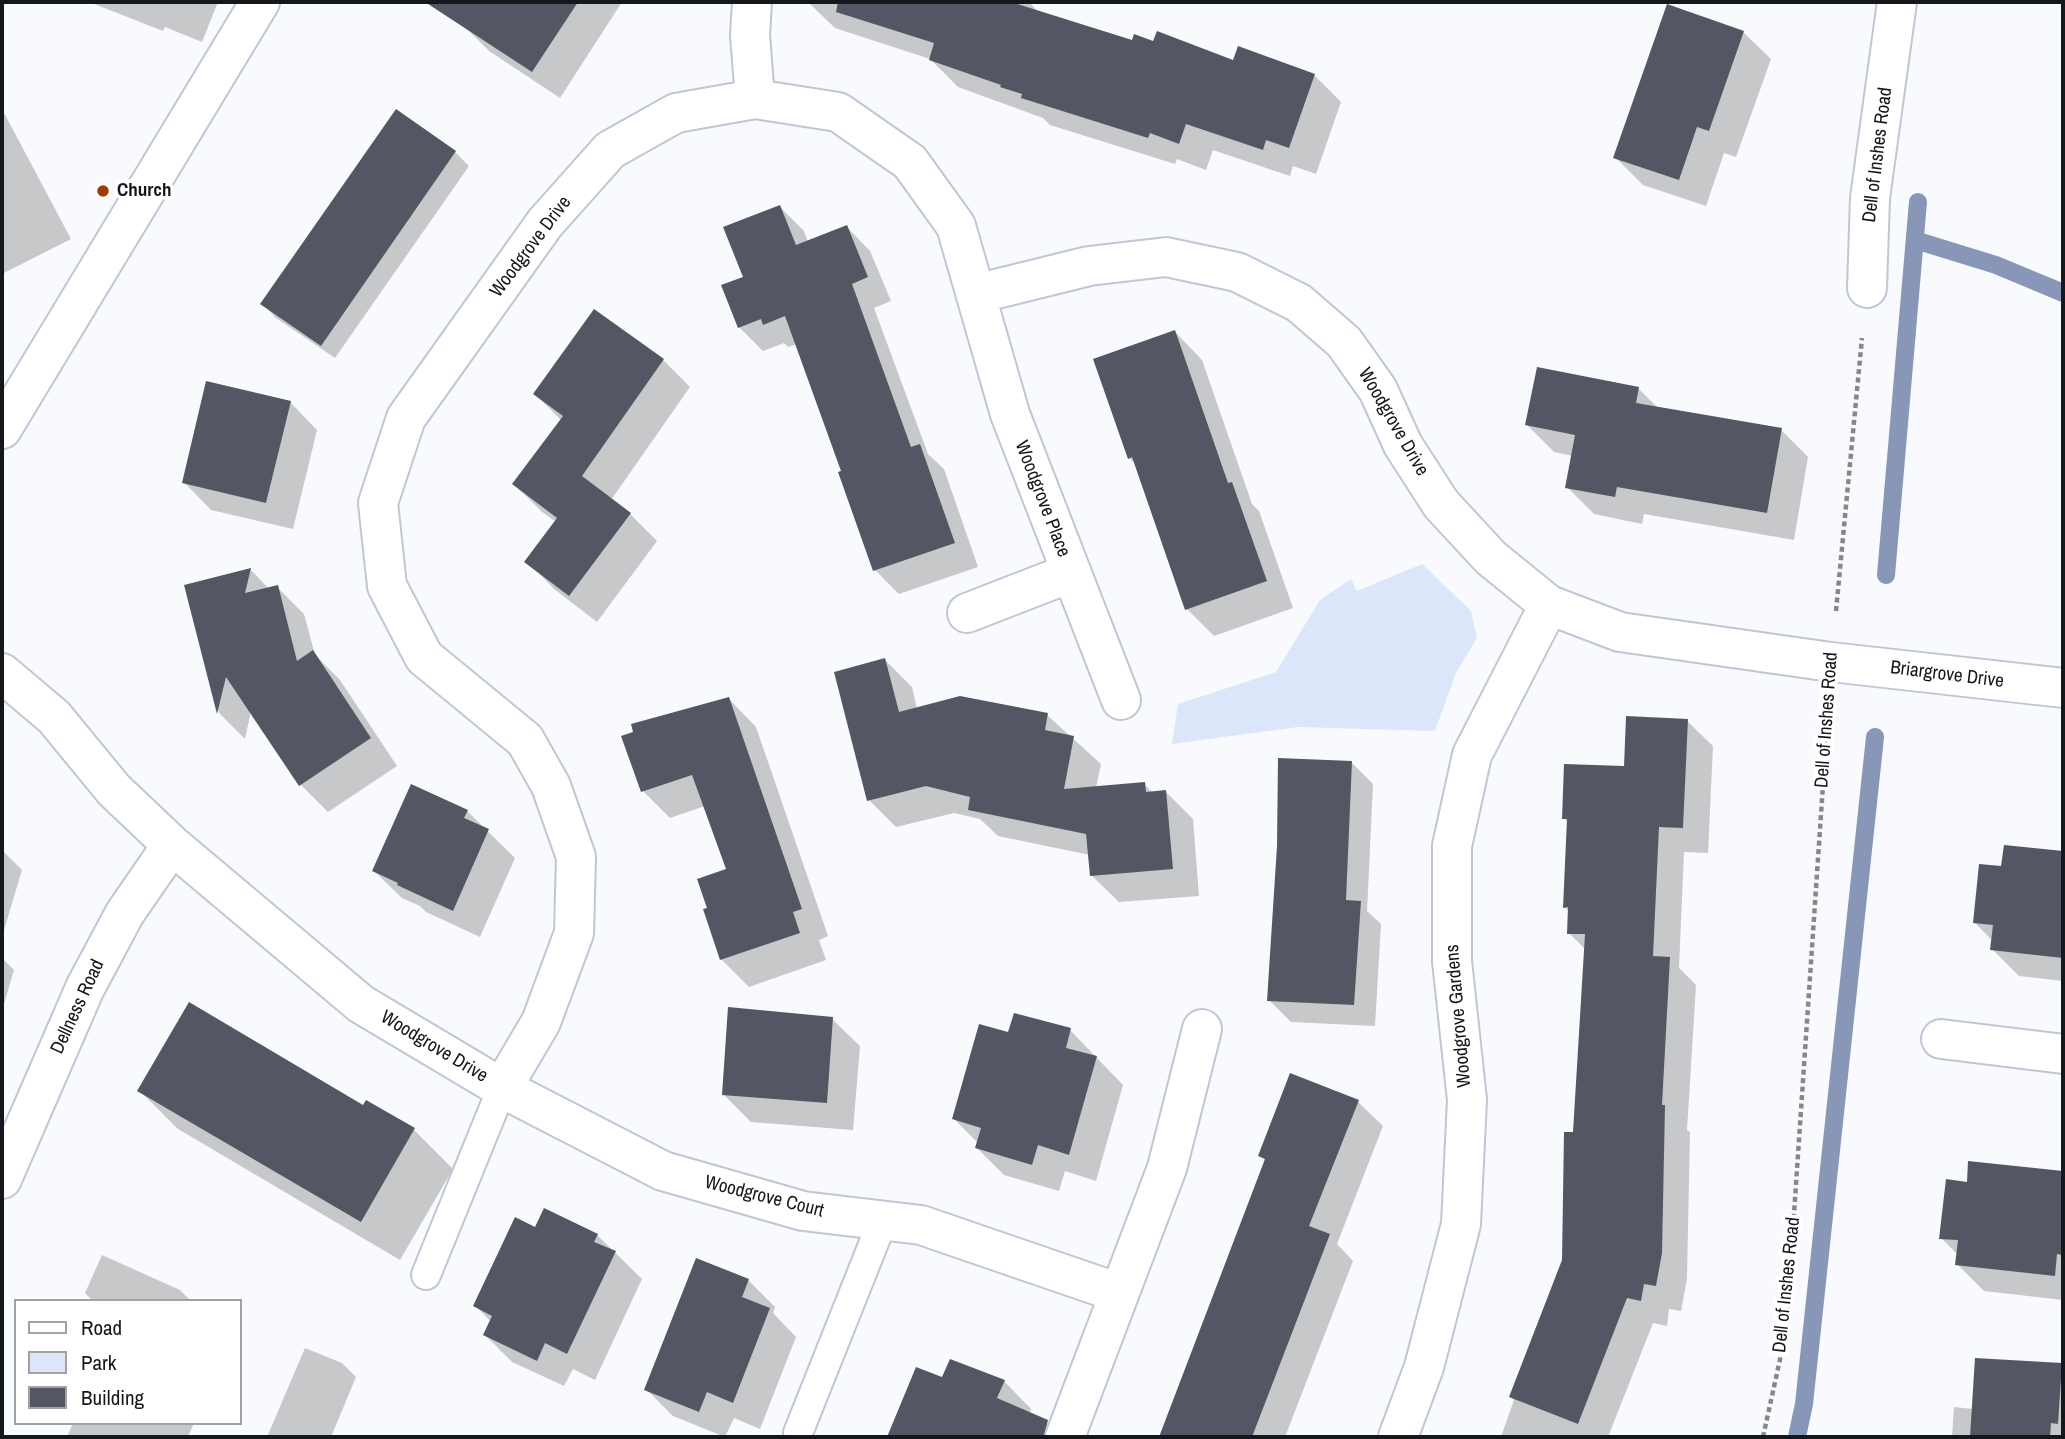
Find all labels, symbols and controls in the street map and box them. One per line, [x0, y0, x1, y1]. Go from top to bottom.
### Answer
street label: Dell of Inshes Road [1858, 86, 1898, 224]
place label: Church [117, 180, 172, 202]
marker: Church [95, 183, 111, 199]
street label: Woodgrove Drive [485, 192, 577, 302]
street label: Woodgrove Drive [1353, 364, 1433, 480]
street label: Woodgrove Place [1009, 438, 1075, 560]
street label: Dell of Inshes Road [1811, 651, 1843, 789]
street label: Briargrove Drive [1889, 657, 2005, 693]
street label: Woodgrove Gardens [1441, 944, 1477, 1088]
street label: Dellness Road [46, 956, 110, 1058]
street label: Woodgrove Drive [376, 1006, 492, 1088]
street label: Woodgrove Court [702, 1171, 826, 1223]
street label: Dell of Inshes Road [1769, 1216, 1805, 1354]
legend [14, 1299, 242, 1425]
text: Road [81, 1313, 122, 1342]
text: Park [81, 1348, 116, 1377]
text: Building [81, 1383, 144, 1412]

